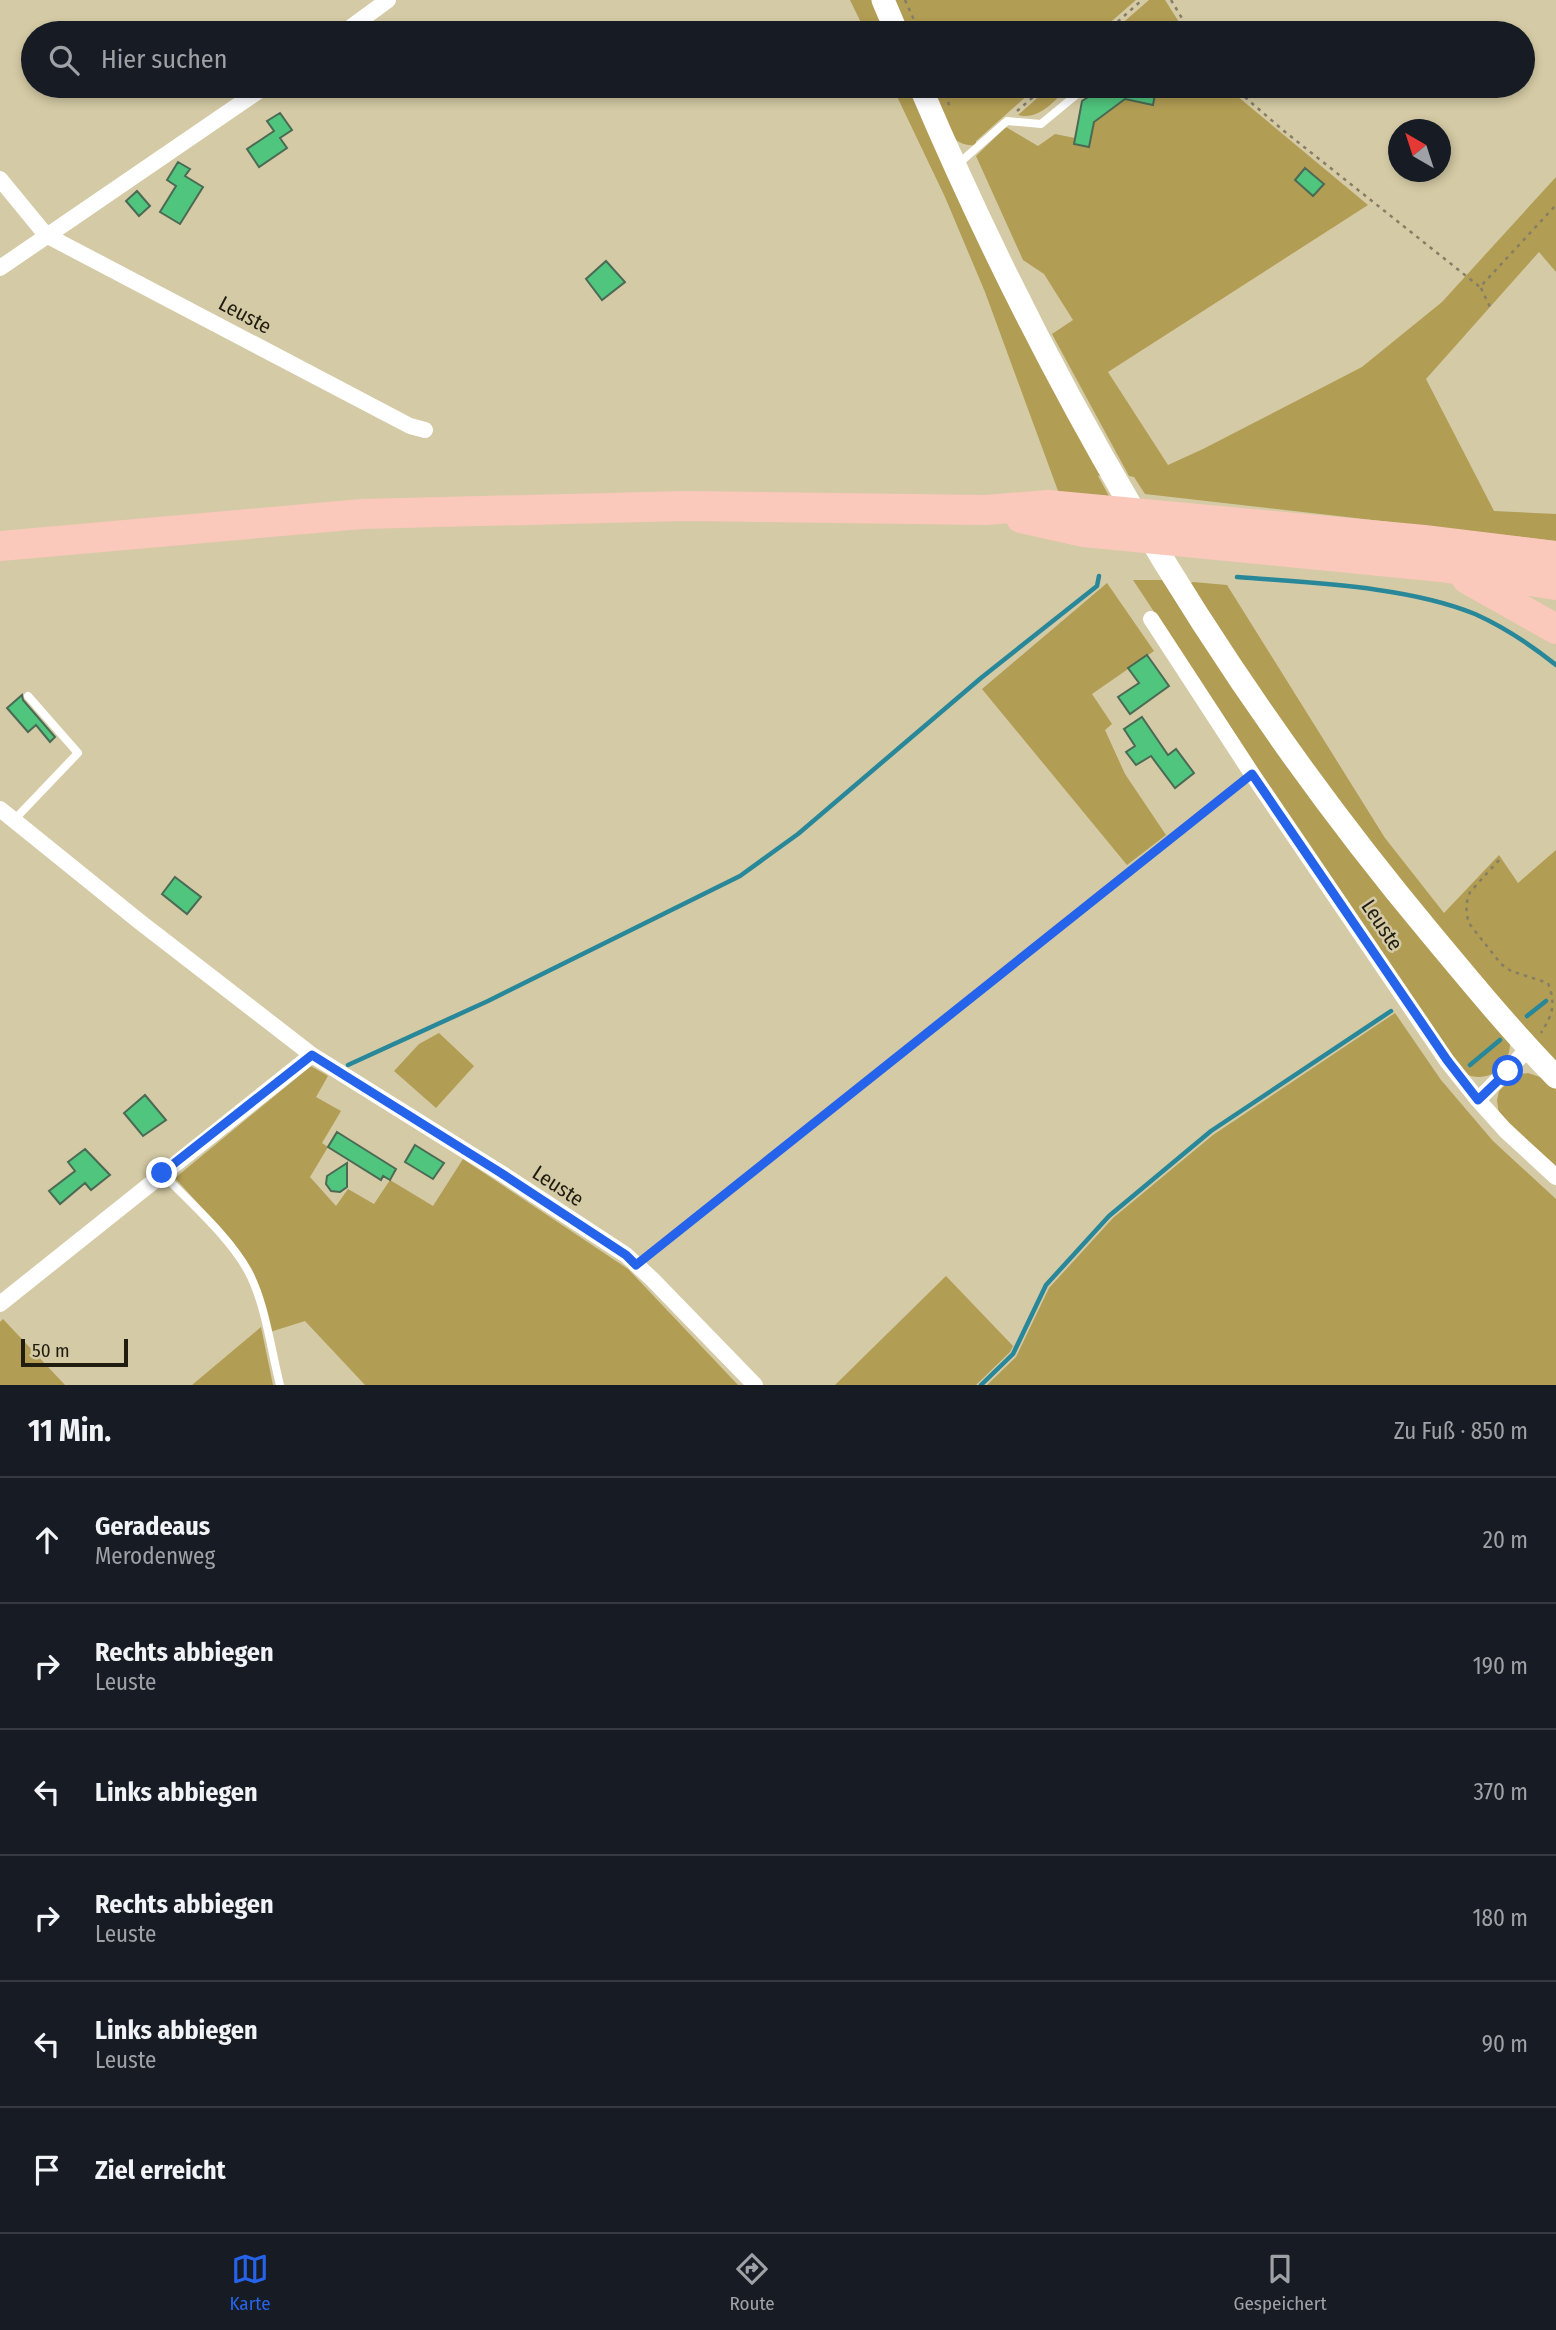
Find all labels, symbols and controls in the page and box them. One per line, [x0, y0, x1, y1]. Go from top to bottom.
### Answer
search box [21, 21, 1535, 98]
icon: search [45, 41, 83, 79]
text: Hier suchen [101, 44, 227, 75]
north arrow [1388, 119, 1451, 182]
street label: Leuste [214, 290, 276, 340]
street label: Leuste [1356, 894, 1408, 956]
route start [1492, 1055, 1523, 1086]
route end [146, 1157, 177, 1188]
street label: Leuste [527, 1160, 589, 1212]
scale bar [21, 1336, 128, 1368]
text: 50 m [32, 1339, 70, 1362]
text: 11 Min. [28, 1413, 111, 1449]
text: Zu Fuß · 850 m [1394, 1417, 1528, 1445]
text: Geradeaus [95, 1511, 210, 1542]
icon: ahead [28, 1521, 66, 1559]
text: 20 m [1483, 1526, 1528, 1554]
text: Merodenweg [95, 1542, 215, 1570]
text: Rechts abbiegen [95, 1637, 274, 1668]
icon: right [28, 1647, 66, 1685]
text: 190 m [1473, 1652, 1528, 1680]
text: Leuste [95, 1668, 156, 1696]
icon: left [28, 1773, 66, 1811]
text: Links abbiegen [95, 1777, 258, 1808]
text: 370 m [1474, 1778, 1528, 1806]
text: Rechts abbiegen [95, 1889, 274, 1920]
icon: right [28, 1899, 66, 1937]
text: 180 m [1472, 1904, 1528, 1932]
text: Leuste [95, 1920, 156, 1948]
text: Links abbiegen [95, 2015, 258, 2046]
icon: left [28, 2025, 66, 2063]
text: 90 m [1482, 2030, 1528, 2058]
text: Leuste [95, 2046, 156, 2074]
icon: arrive [28, 2151, 66, 2189]
text: Ziel erreicht [95, 2155, 226, 2186]
tab: Karte [229, 2250, 271, 2315]
tab: Route [729, 2250, 775, 2315]
tab: Gespeichert [1234, 2250, 1327, 2315]

